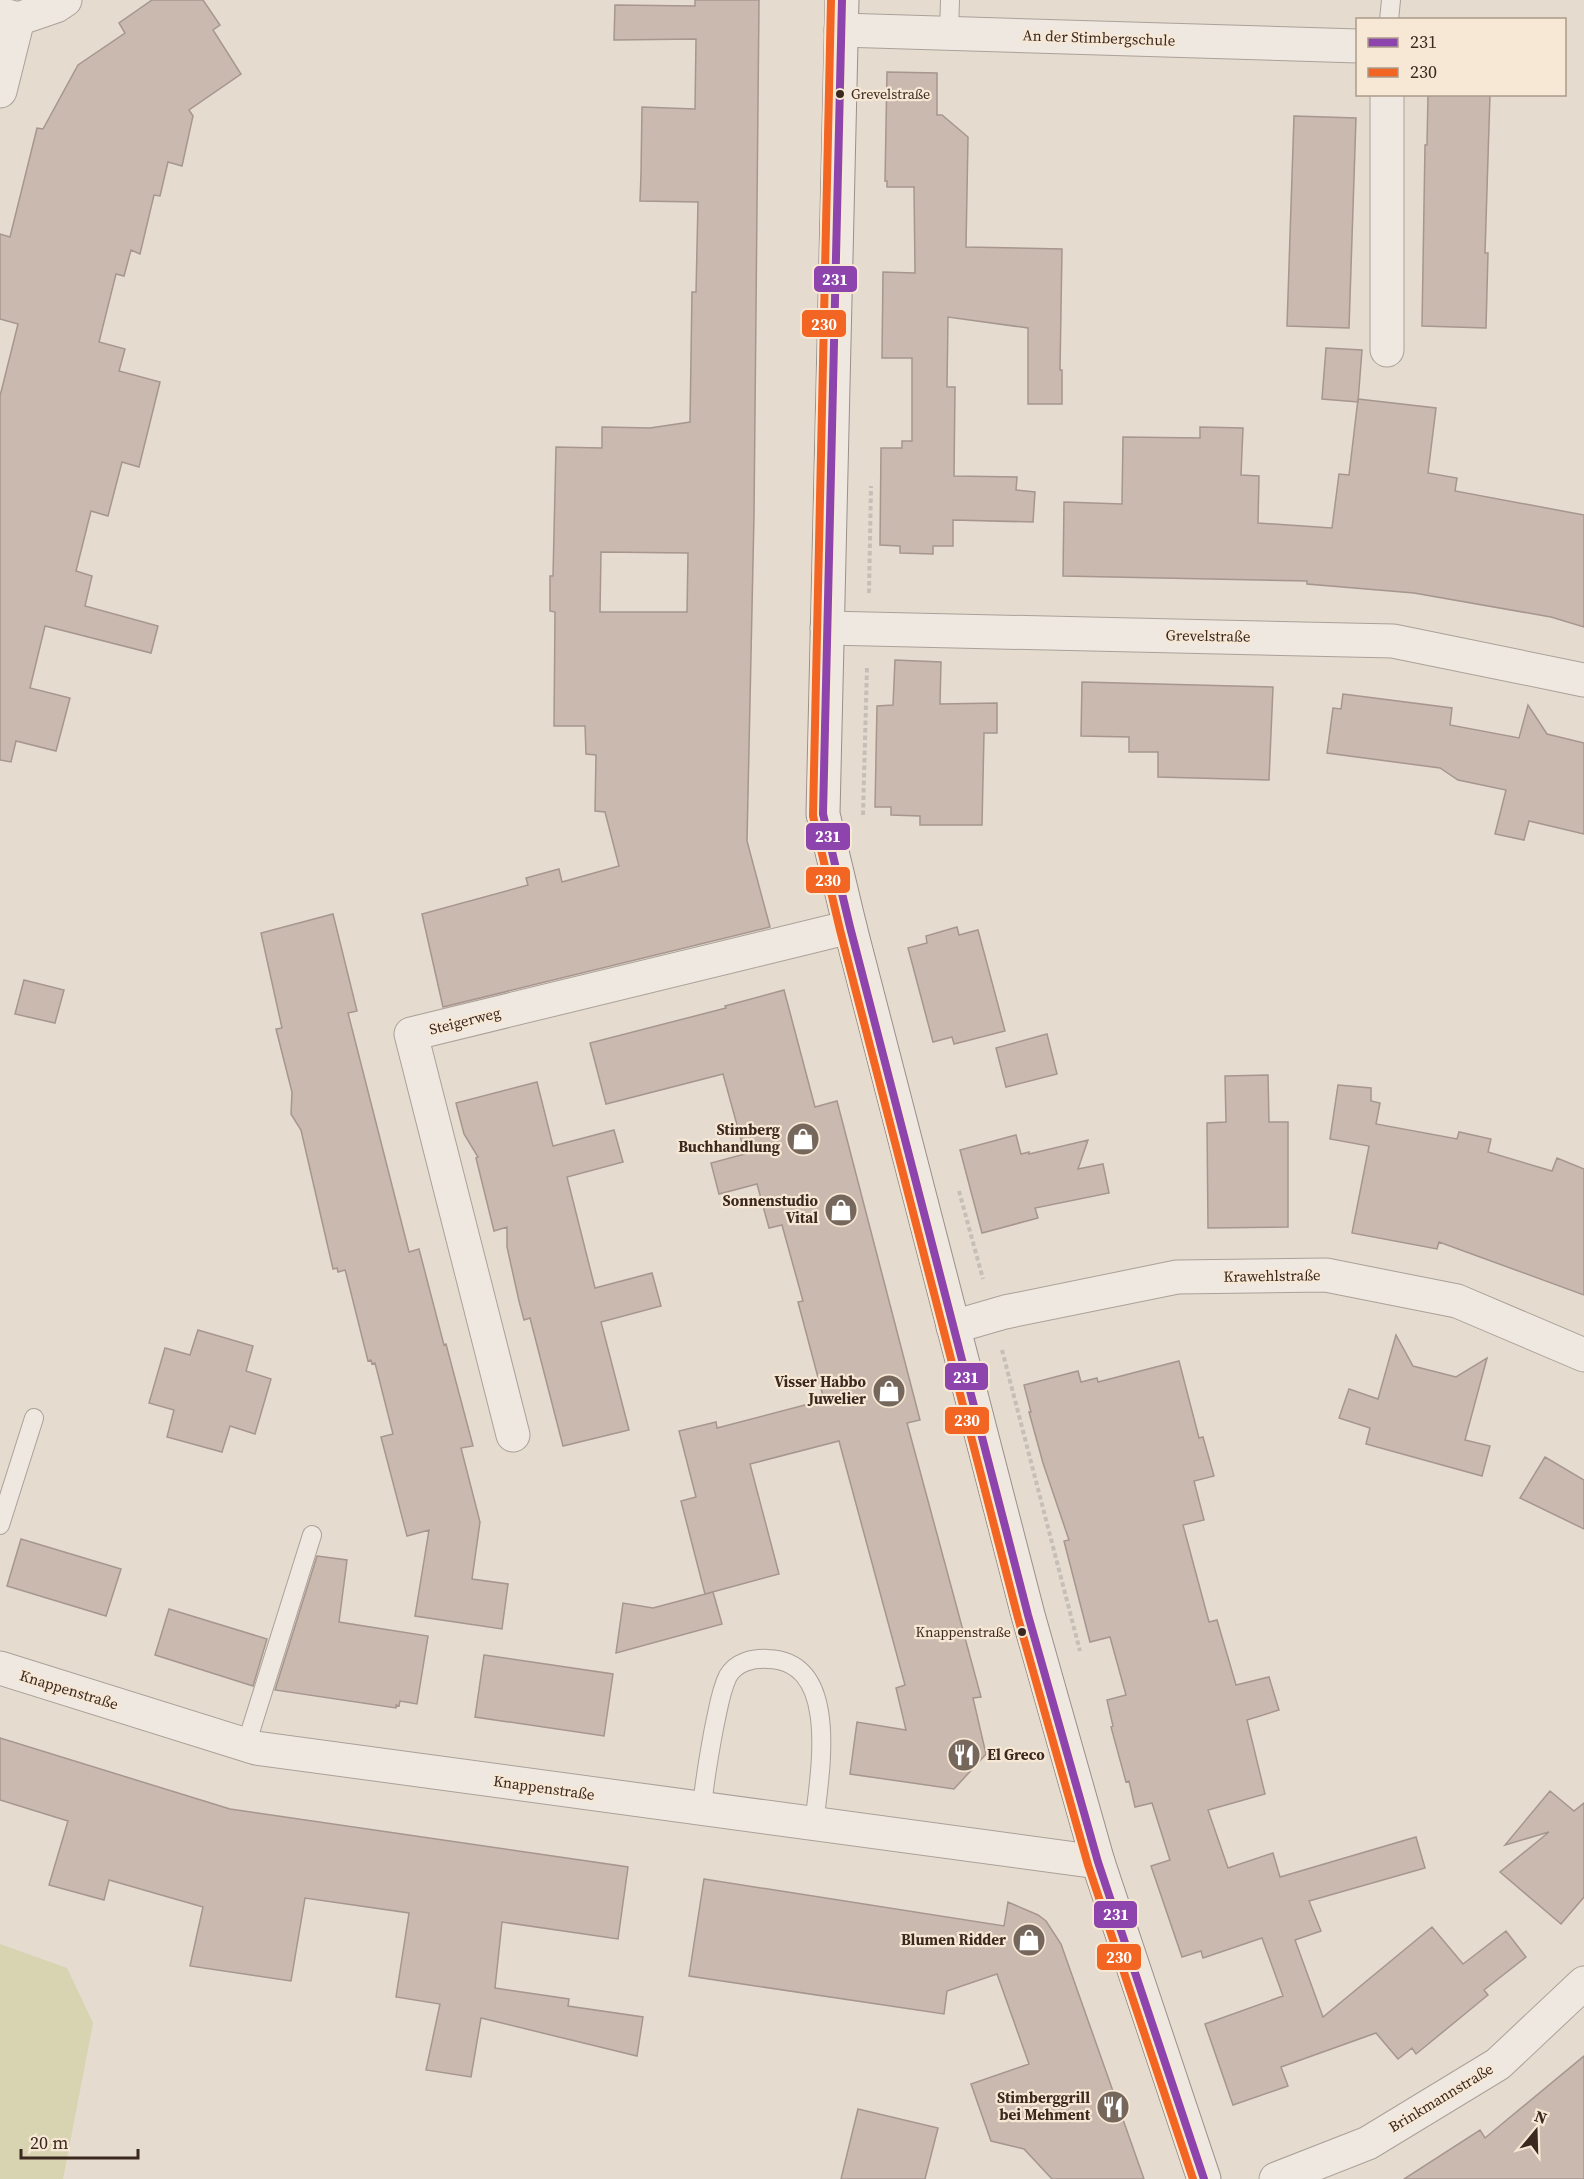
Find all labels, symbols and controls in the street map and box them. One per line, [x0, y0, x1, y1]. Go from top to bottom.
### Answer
legend [1356, 18, 1566, 96]
street label: An der Stimbergschule [1022, 24, 1176, 51]
text: 231 [1410, 29, 1437, 54]
text: 230 [1410, 59, 1437, 84]
place label: Grevelstraße [851, 84, 930, 104]
marker: Grevelstraße [834, 88, 846, 100]
line badge: 231 [813, 265, 858, 293]
text: 231 [822, 268, 848, 290]
line badge: 230 [801, 309, 847, 338]
text: 230 [811, 313, 837, 335]
street label: Grevelstraße [1165, 624, 1251, 647]
line badge: 231 [805, 822, 851, 851]
text: 231 [815, 825, 841, 847]
line badge: 230 [805, 866, 851, 894]
text: 230 [815, 869, 841, 891]
street label: Steigerweg [427, 1001, 503, 1040]
place label: Stimberg Buchhandlung [678, 1119, 780, 1157]
shop icon: Stimberg Buchhandlung [785, 1121, 821, 1157]
place label: Sonnenstudio Vital [723, 1190, 819, 1228]
shop icon: Sonnenstudio Vital [823, 1192, 859, 1228]
street label: Krawehlstraße [1223, 1264, 1321, 1287]
line badge: 231 [944, 1362, 989, 1391]
text: 231 [953, 1366, 979, 1388]
place label: Visser Habbo Juwelier [774, 1371, 867, 1409]
shop icon: Visser Habbo Juwelier [871, 1373, 907, 1409]
line badge: 230 [944, 1406, 990, 1435]
text: 230 [954, 1409, 980, 1431]
place label: Knappenstraße [916, 1622, 1011, 1642]
marker: Knappenstraße [1016, 1626, 1028, 1638]
street label: Knappenstraße [17, 1665, 121, 1715]
restaurant icon: El Greco [946, 1737, 982, 1773]
place label: El Greco [987, 1744, 1045, 1765]
street label: Knappenstraße [492, 1770, 596, 1805]
line badge: 231 [1093, 1900, 1138, 1929]
text: 231 [1103, 1903, 1129, 1925]
shop icon: Blumen Ridder [1011, 1922, 1047, 1958]
place label: Blumen Ridder [901, 1929, 1006, 1950]
line badge: 230 [1096, 1943, 1142, 1971]
text: 230 [1106, 1946, 1132, 1968]
street label: Brinkmannstraße [1385, 2058, 1497, 2137]
place label: Stimberggrill bei Mehment [997, 2087, 1091, 2125]
restaurant icon: Stimberggrill bei Mehment [1095, 2089, 1131, 2125]
north arrow [1506, 2101, 1566, 2161]
text: N [1532, 2105, 1550, 2129]
scale bar [21, 2122, 138, 2160]
text: 20 m [30, 2130, 68, 2155]

